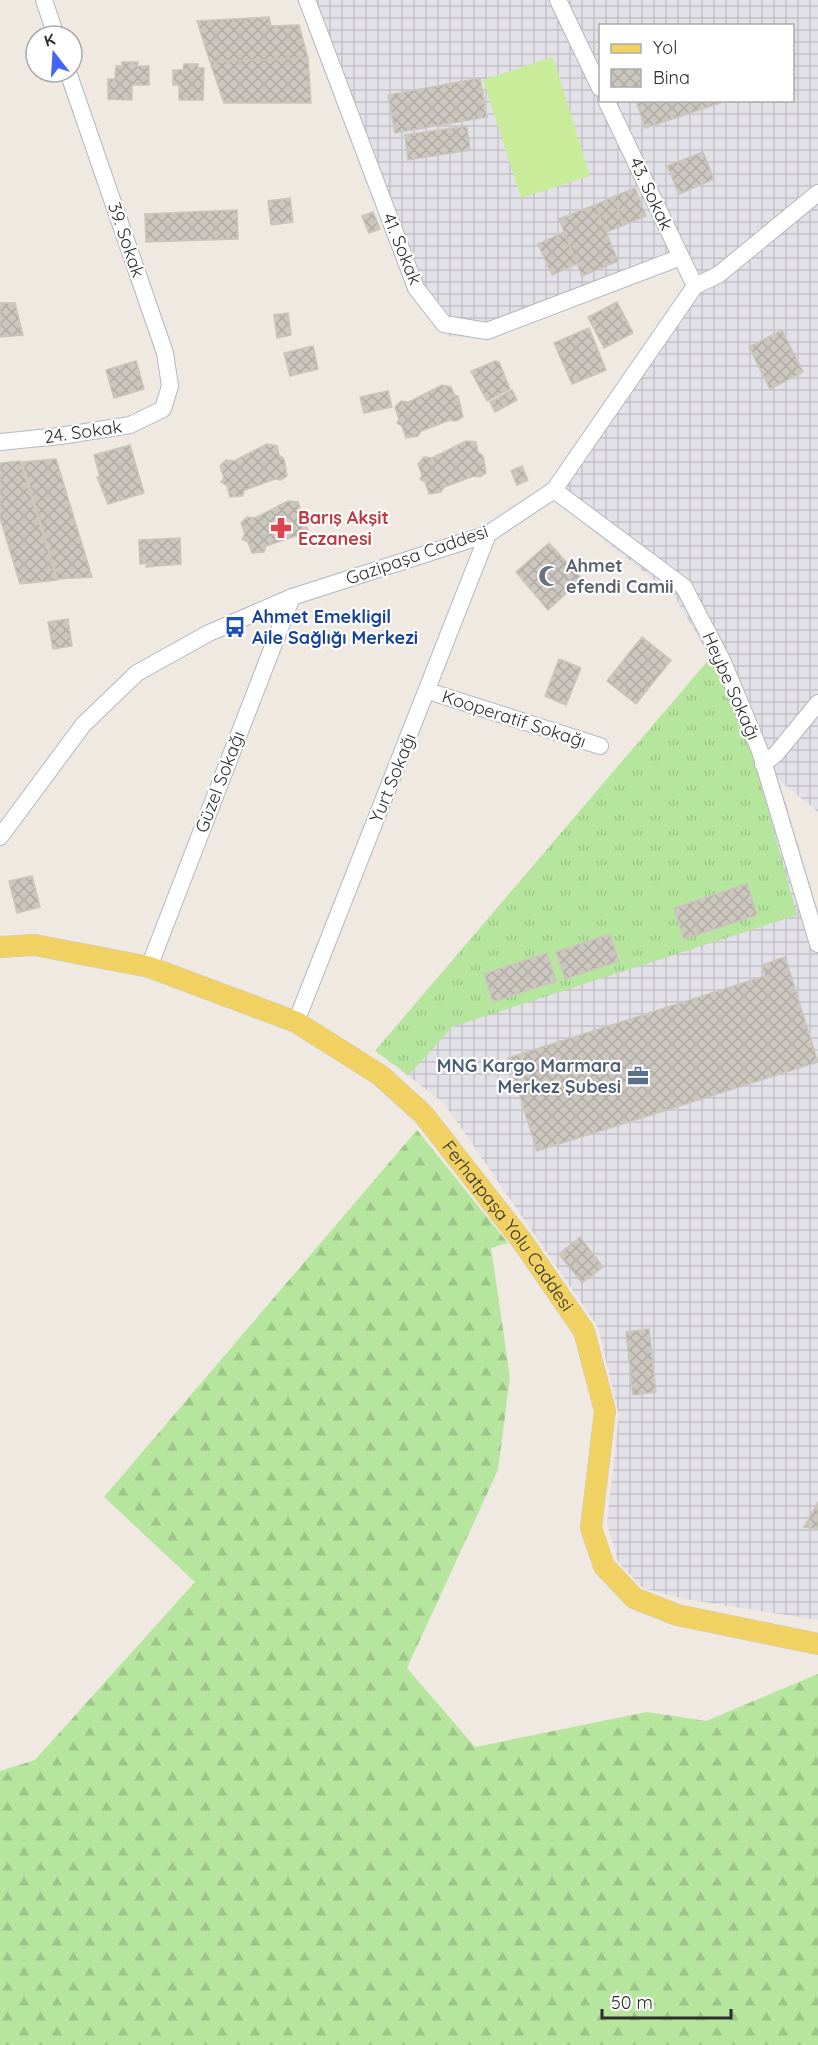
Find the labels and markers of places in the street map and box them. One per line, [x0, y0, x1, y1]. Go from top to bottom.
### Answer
place label: Barış Akşit Eczanesi [298, 506, 389, 550]
pharmacy icon: Barış Akşit Eczanesi [269, 516, 293, 540]
place label: Ahmet efendi Camii [566, 554, 674, 598]
mosque icon: Ahmet efendi Camii [537, 564, 561, 588]
place label: Ahmet Emekligil Aile Sağlığı Merkezi [252, 605, 418, 649]
bus stop icon: Ahmet Emekligil Aile Sağlığı Merkezi [223, 615, 247, 639]
place label: MNG Kargo Marmara Merkez Şubesi [437, 1054, 621, 1098]
office icon: MNG Kargo Marmara Merkez Şubesi [626, 1064, 650, 1088]

